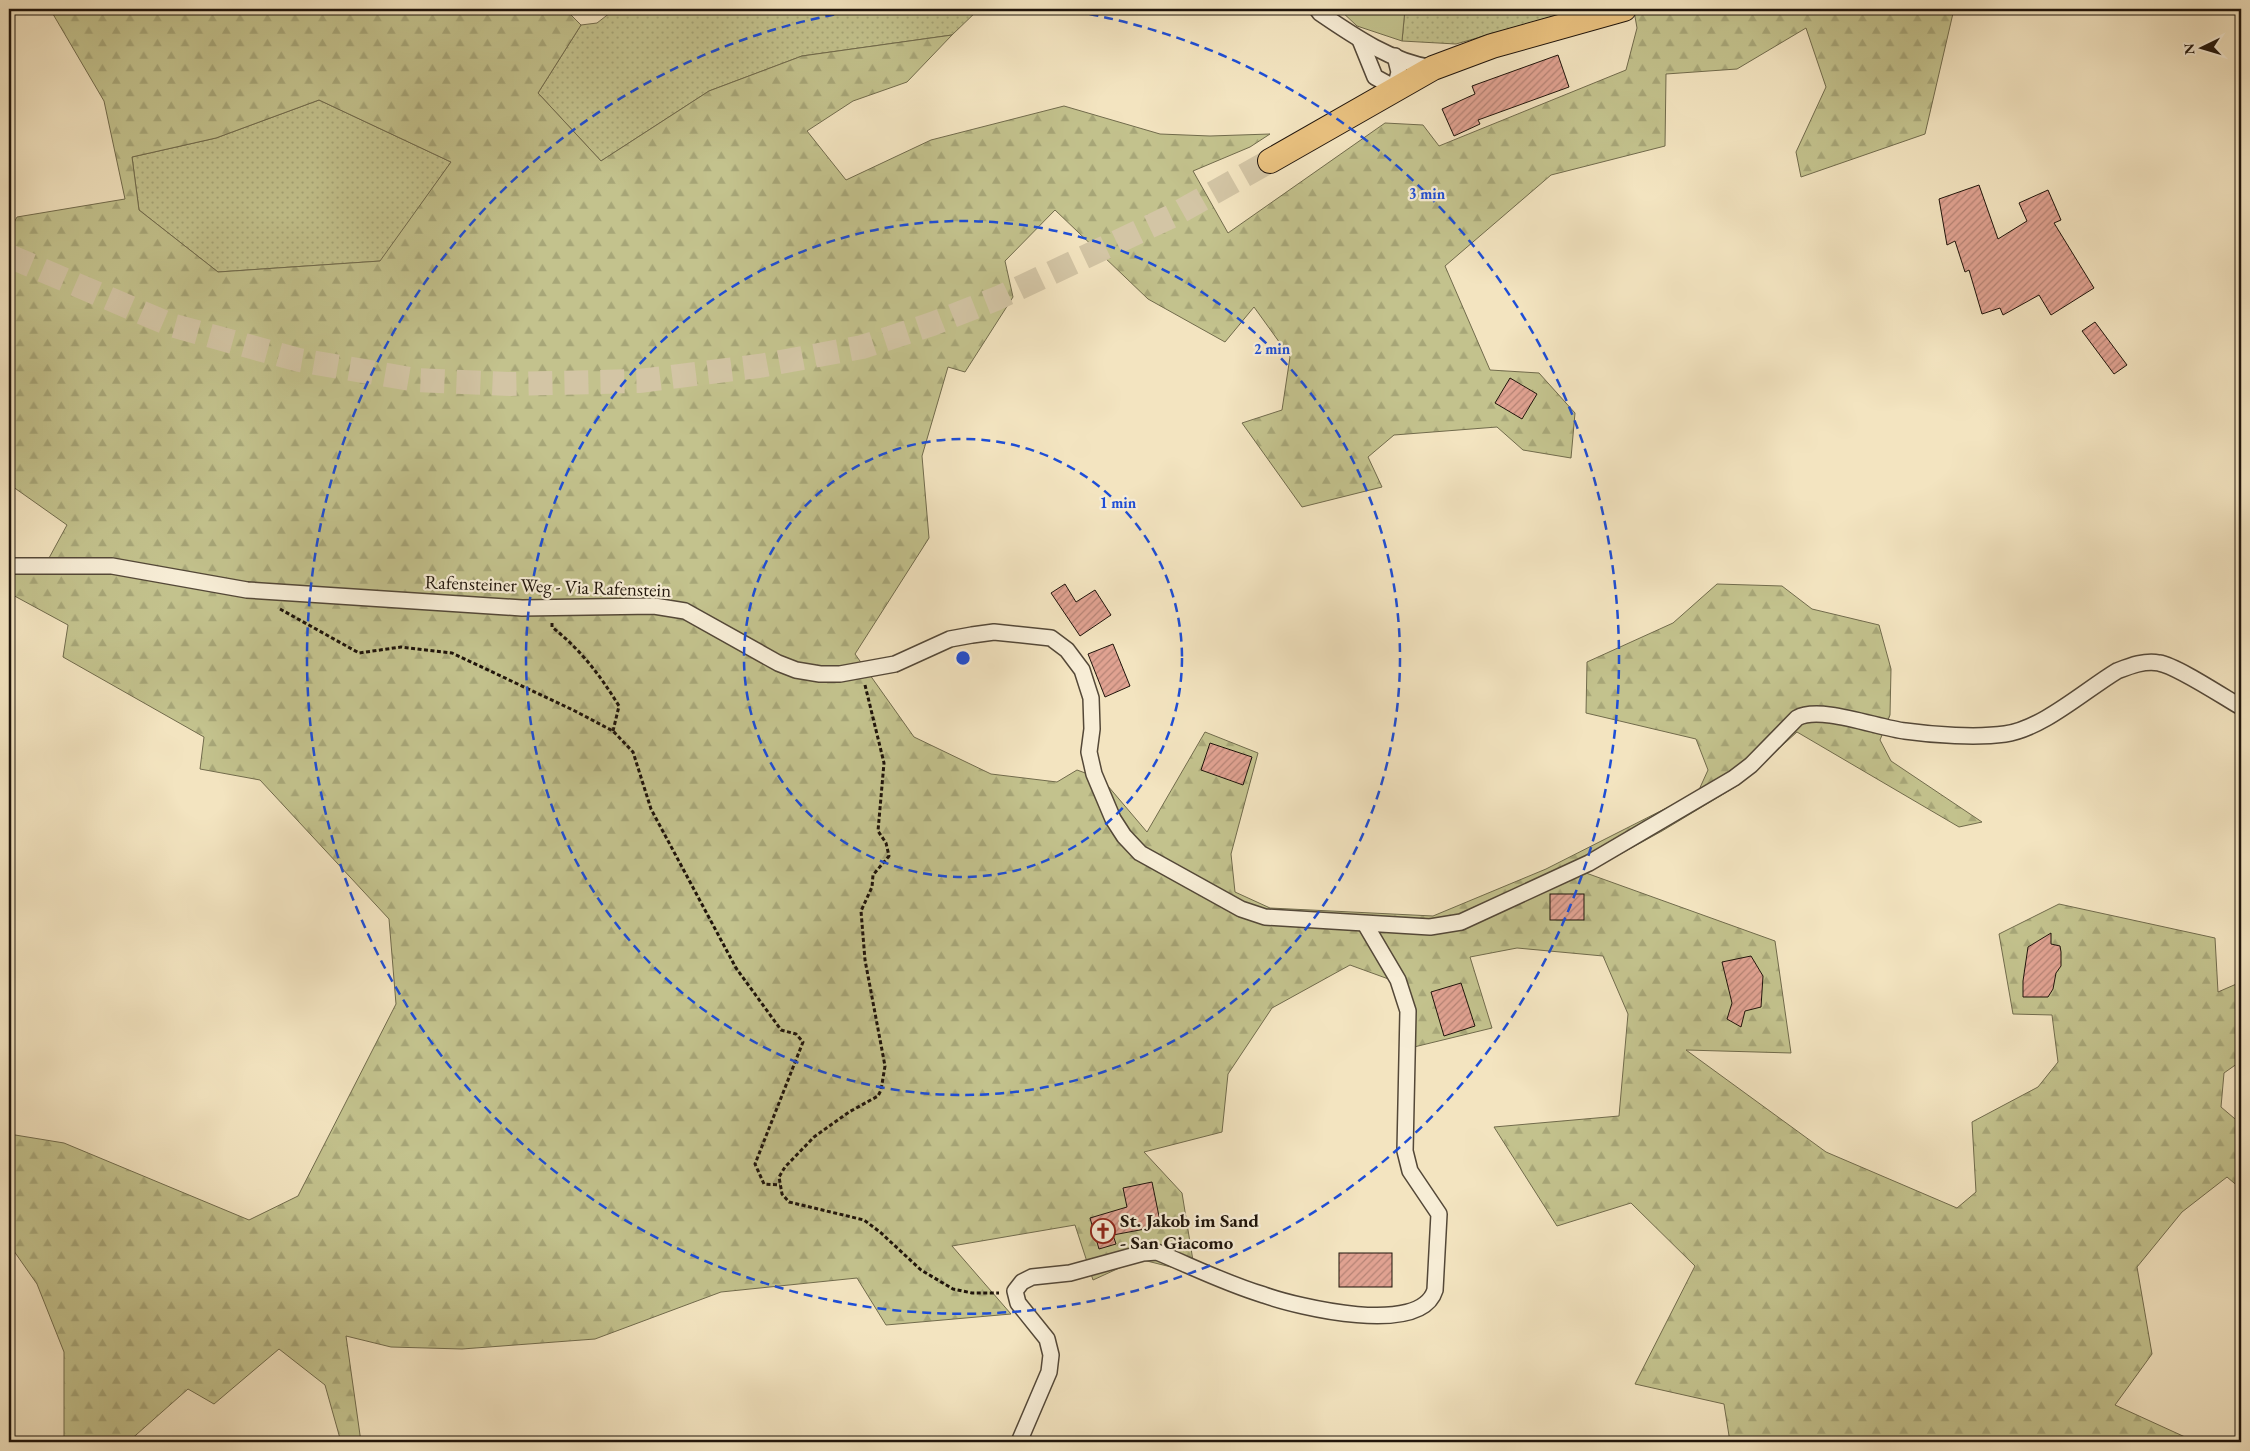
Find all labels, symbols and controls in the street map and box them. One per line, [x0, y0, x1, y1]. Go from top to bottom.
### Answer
north arrow [2178, 22, 2228, 72]
text: N [2180, 42, 2199, 56]
text: 3 min [1409, 184, 1446, 203]
text: 2 min [1254, 339, 1291, 358]
text: 1 min [1100, 493, 1137, 512]
street label: Rafensteiner Weg - Via Rafenstein [424, 569, 672, 603]
centre of rings [954, 649, 972, 667]
place label: St. Jakob im Sand - San Giacomo [1120, 1208, 1260, 1255]
church icon: St. Jakob im Sand - San Giacomo [1090, 1218, 1116, 1244]

